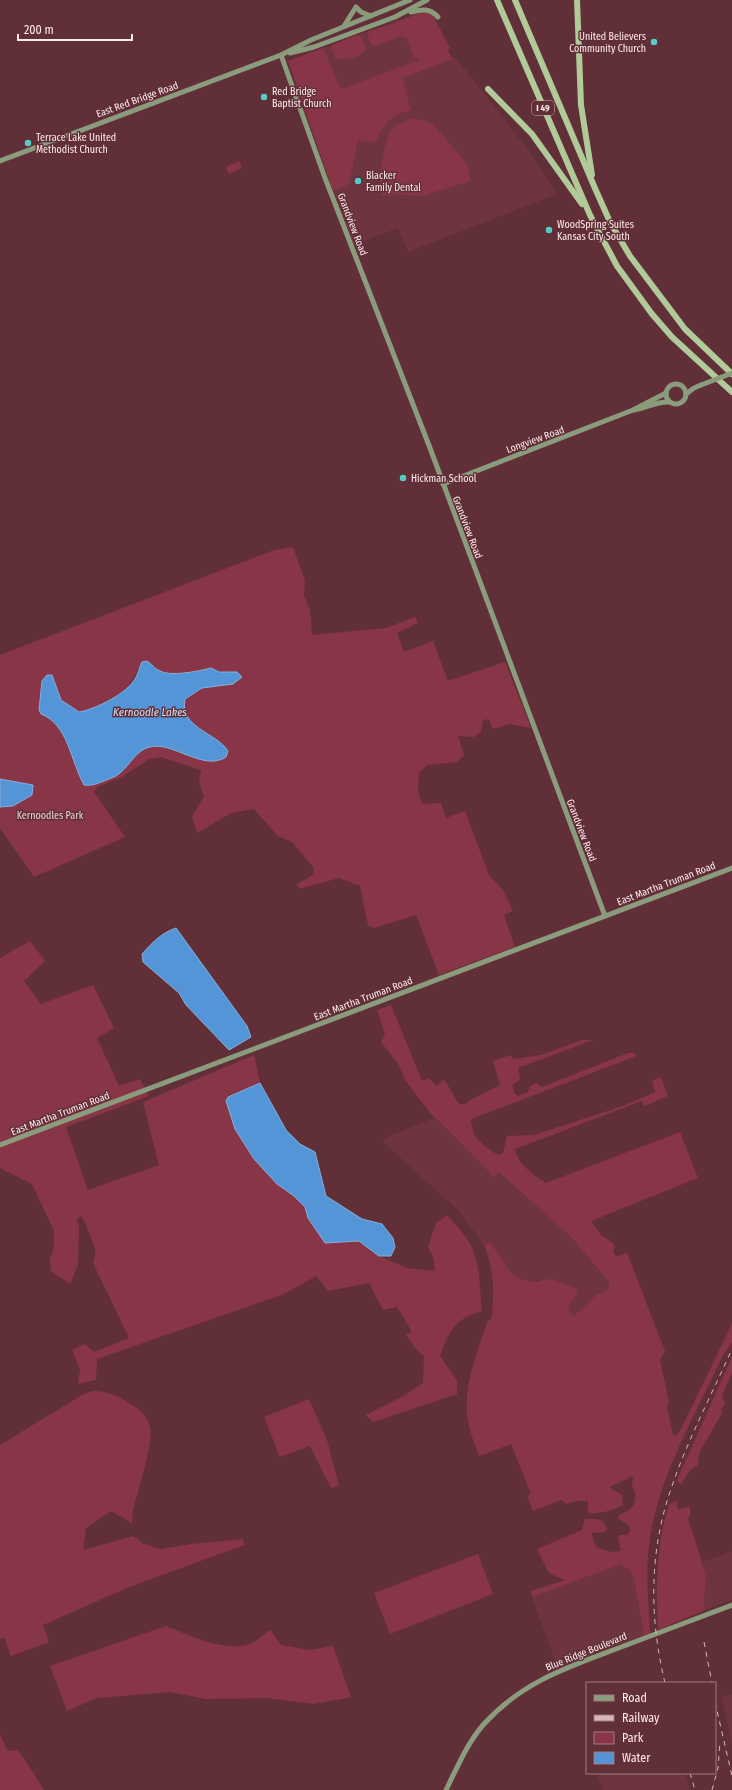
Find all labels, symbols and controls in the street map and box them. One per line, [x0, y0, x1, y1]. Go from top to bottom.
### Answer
scale bar [18, 16, 132, 42]
text: 200 m [24, 23, 54, 37]
place label: United Believers Community Church [569, 31, 646, 55]
marker: United Believers Community Church [649, 37, 659, 47]
street label: East Red Bridge Road [95, 79, 180, 120]
place label: Red Bridge Baptist Church [272, 86, 332, 110]
marker: Red Bridge Baptist Church [259, 92, 269, 102]
road number: I 49 [532, 101, 554, 115]
place label: Terrace Lake United Methodist Church [36, 132, 116, 156]
marker: Terrace Lake United Methodist Church [23, 138, 33, 148]
place label: Blacker Family Dental [366, 170, 421, 194]
marker: Blacker Family Dental [353, 176, 363, 186]
street label: Grandview Road [335, 191, 369, 257]
place label: WoodSpring Suites Kansas City South [557, 219, 634, 243]
marker: WoodSpring Suites Kansas City South [544, 225, 554, 235]
street label: Longview Road [505, 424, 566, 456]
marker: Hickman School [398, 473, 408, 483]
place label: Hickman School [411, 473, 477, 485]
street label: Grandview Road [450, 494, 484, 560]
water label: Kernoodle Lakes [113, 706, 187, 719]
street label: Grandview Road [564, 797, 598, 863]
park label: Kernoodles Park [17, 810, 84, 822]
street label: East Martha Truman Road [615, 860, 717, 908]
street label: East Martha Truman Road [312, 975, 414, 1023]
street label: East Martha Truman Road [9, 1090, 111, 1138]
street label: Blue Ridge Boulevard [544, 1630, 629, 1674]
legend [586, 1682, 716, 1774]
text: Road [622, 1691, 647, 1705]
text: Railway [622, 1711, 660, 1725]
text: Park [622, 1731, 644, 1745]
text: Water [622, 1751, 651, 1765]

